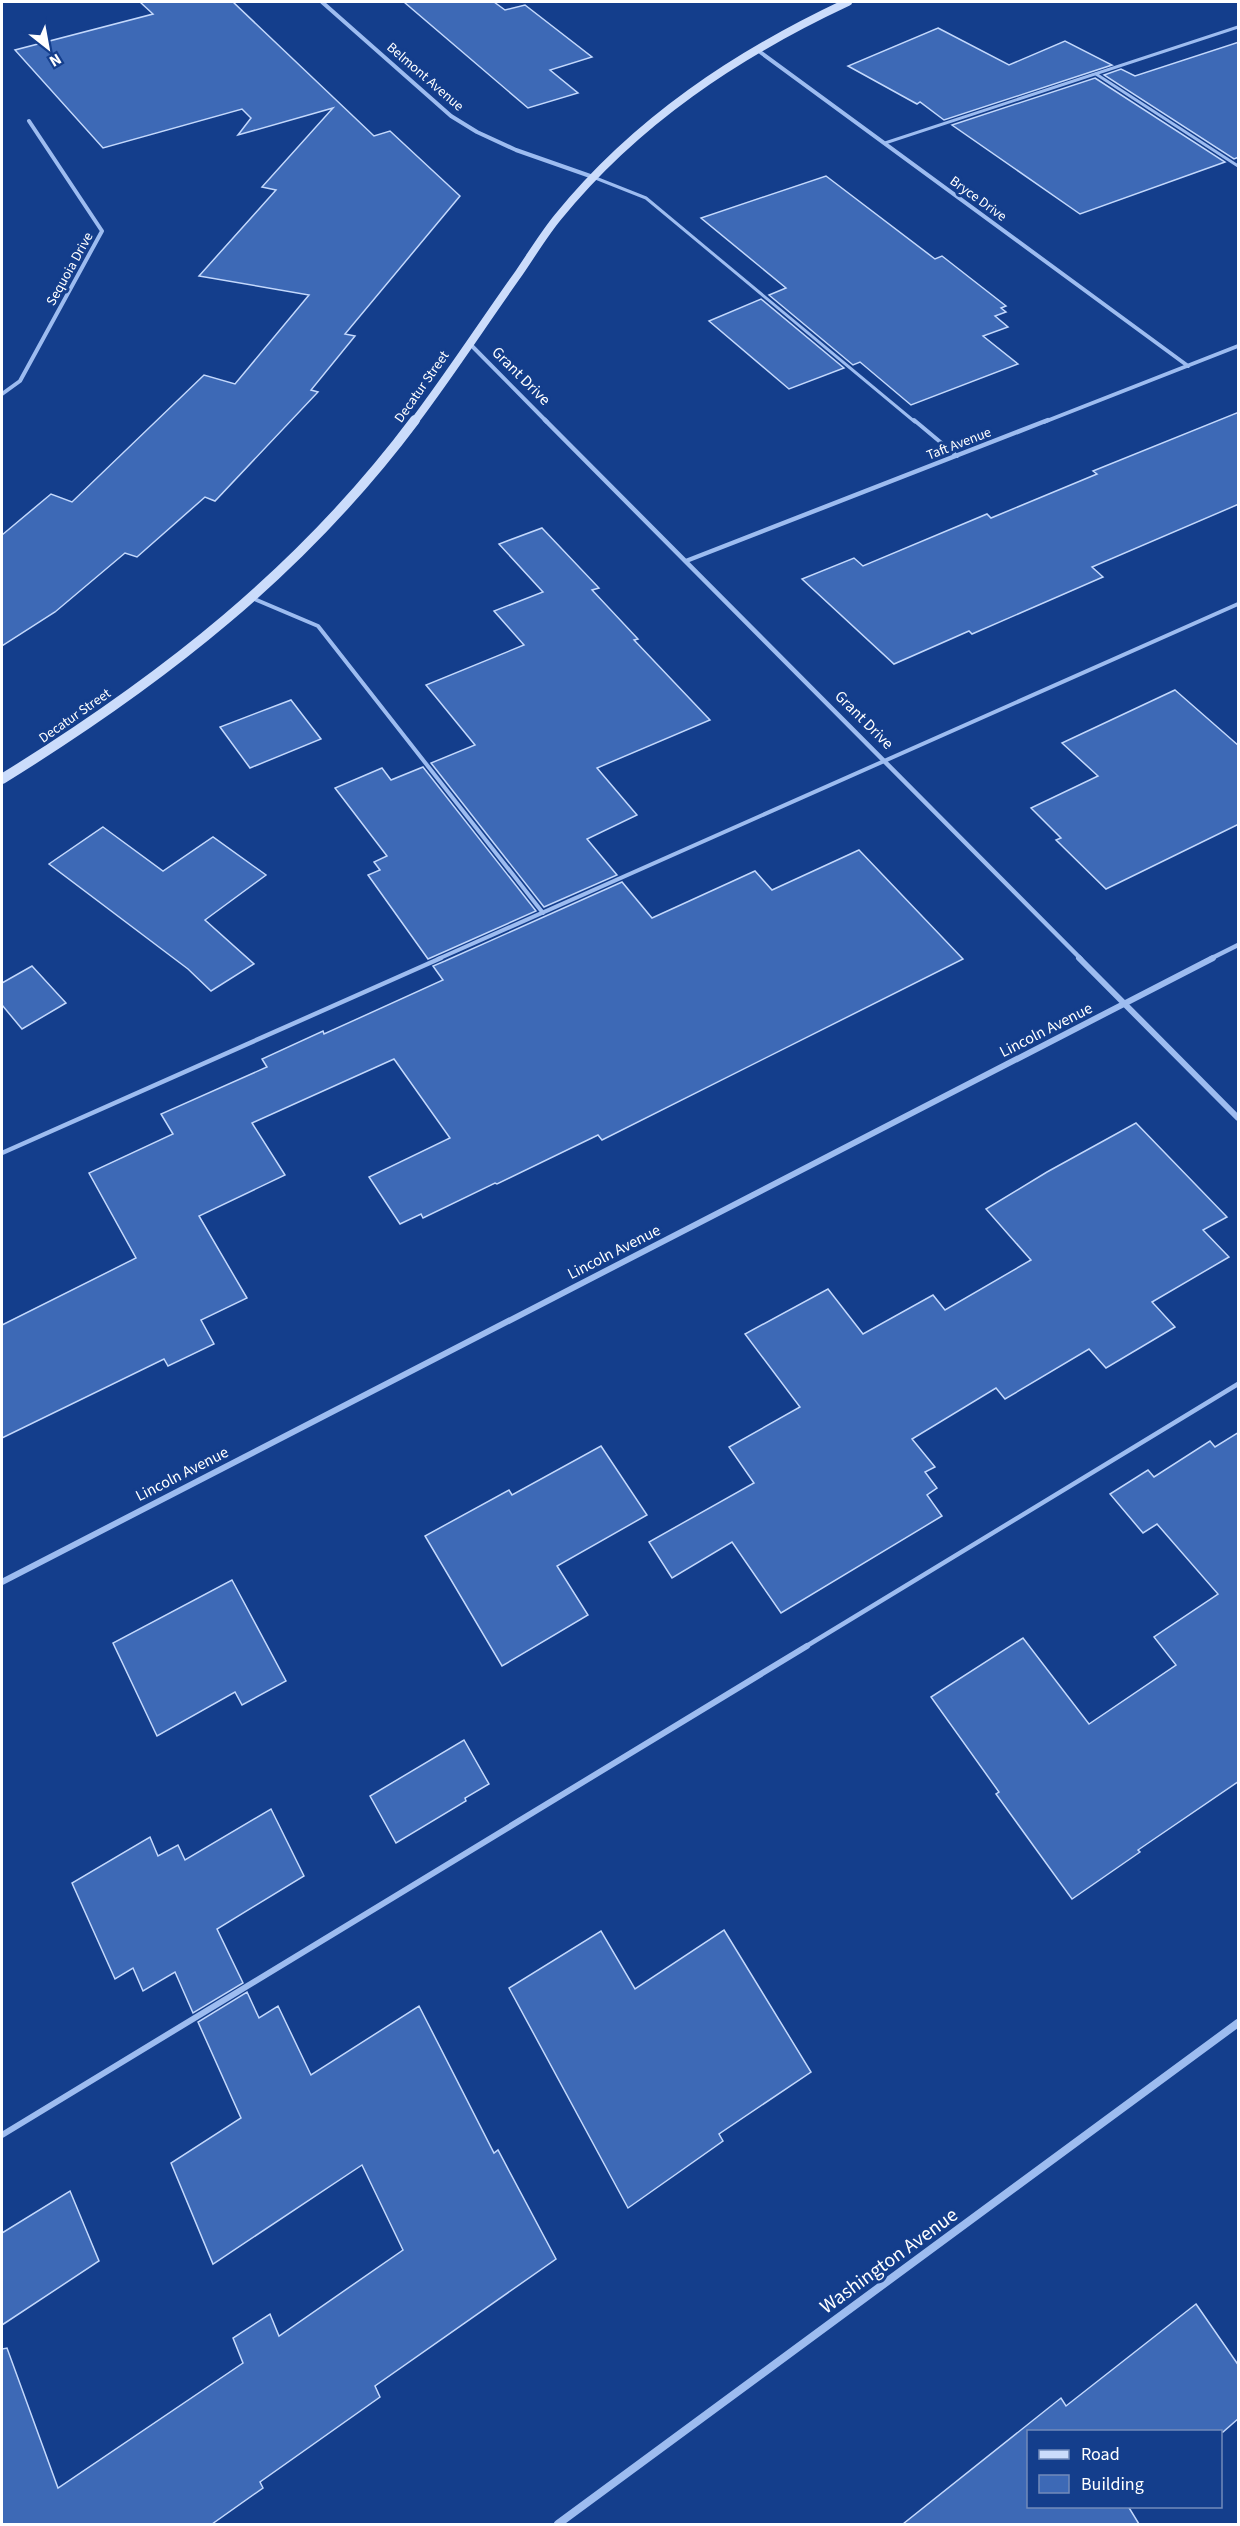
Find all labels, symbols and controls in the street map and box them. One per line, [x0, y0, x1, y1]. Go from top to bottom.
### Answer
north arrow [18, 18, 78, 78]
street label: Belmont Avenue [382, 38, 468, 116]
text: N [45, 48, 65, 72]
street label: Bryce Drive [945, 171, 1011, 227]
street label: Sequoia Drive [42, 229, 98, 309]
street label: Grant Drive [487, 342, 555, 410]
street label: Decatur Street [390, 347, 454, 427]
street label: Taft Avenue [924, 422, 994, 465]
street label: Decatur Street [35, 684, 115, 748]
street label: Grant Drive [830, 686, 898, 754]
street label: Lincoln Avenue [996, 997, 1096, 1063]
street label: Lincoln Avenue [564, 1219, 664, 1285]
street label: Lincoln Avenue [132, 1441, 232, 1507]
street label: Washington Avenue [814, 2201, 964, 2321]
legend [1027, 2430, 1222, 2508]
text: Road [1081, 2442, 1120, 2467]
text: Building [1081, 2472, 1144, 2497]

